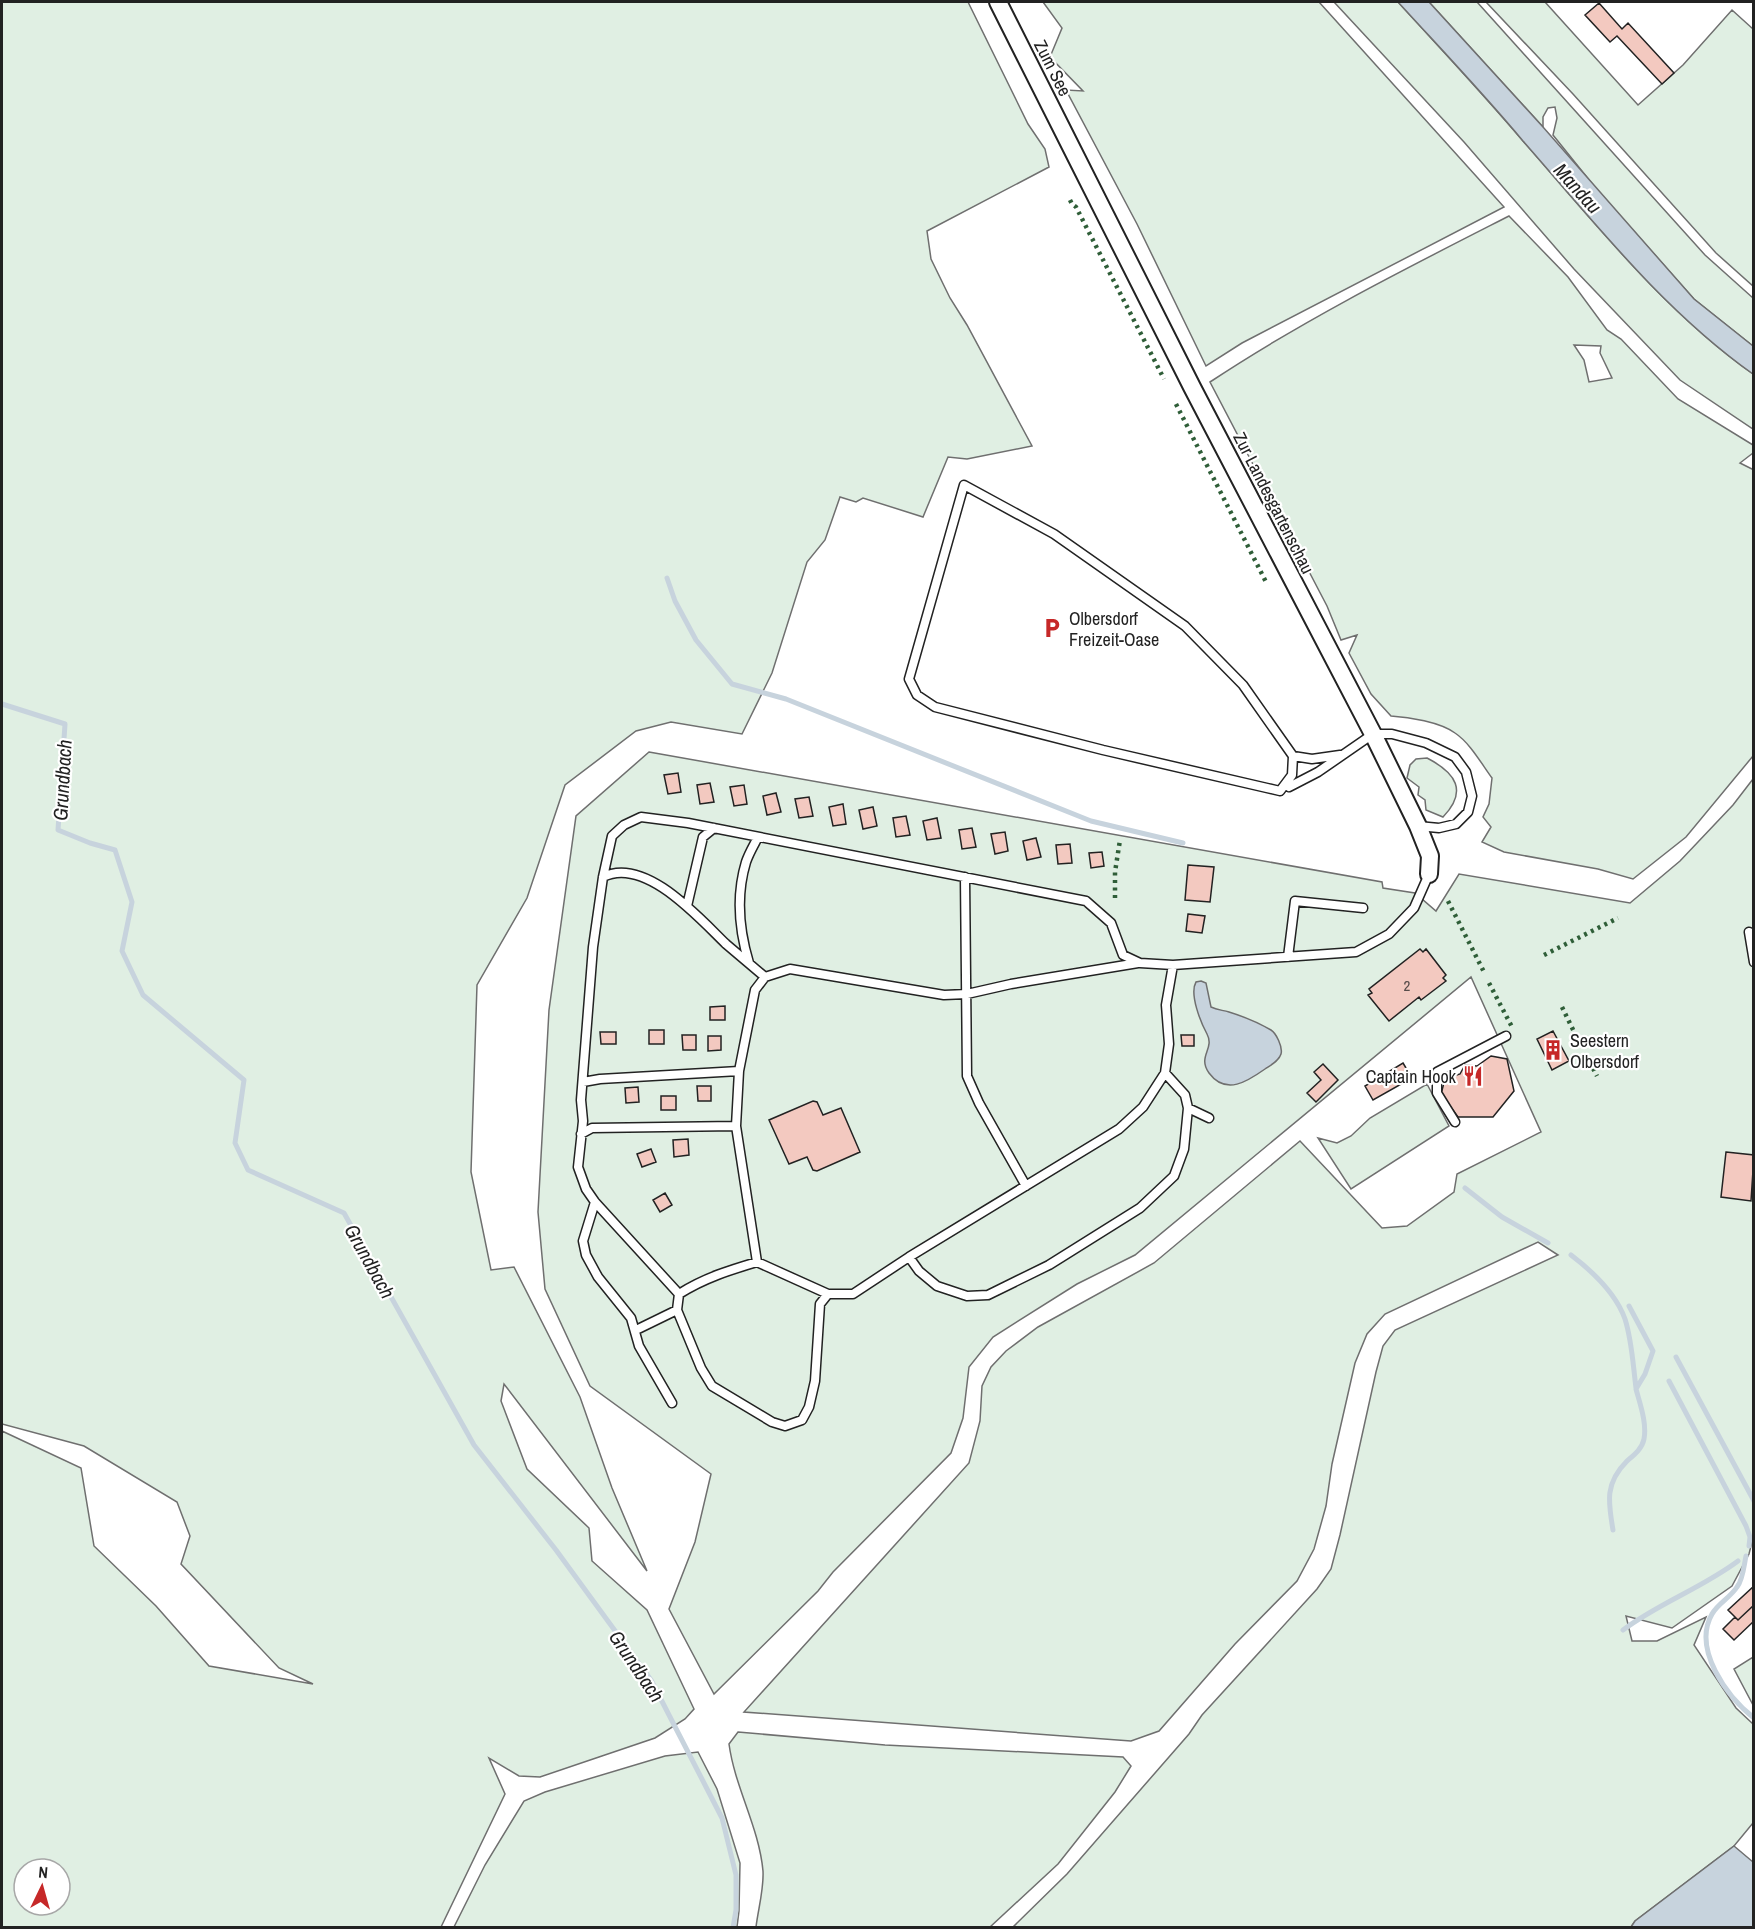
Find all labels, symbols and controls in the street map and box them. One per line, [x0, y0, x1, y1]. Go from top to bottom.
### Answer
street label: Zum See [1028, 36, 1078, 100]
water label: Mandau [1548, 157, 1608, 219]
street label: Zur Landesgartenschau [1227, 428, 1321, 578]
place label: Olbersdorf Freizeit-Oase [1069, 606, 1159, 652]
parking icon: Olbersdorf Freizeit-Oase [1040, 616, 1064, 640]
water label: Grundbach [46, 739, 78, 821]
house number: 2 [1404, 975, 1411, 996]
place label: Seestern Olbersdorf [1570, 1028, 1640, 1074]
building icon: Seestern Olbersdorf [1541, 1038, 1565, 1062]
place label: Captain Hook [1366, 1064, 1457, 1089]
restaurant icon: Captain Hook [1461, 1064, 1485, 1088]
water label: Grundbach [339, 1219, 401, 1303]
water label: Grundbach [603, 1625, 671, 1707]
north arrow [12, 1857, 72, 1917]
text: N [38, 1861, 49, 1883]

